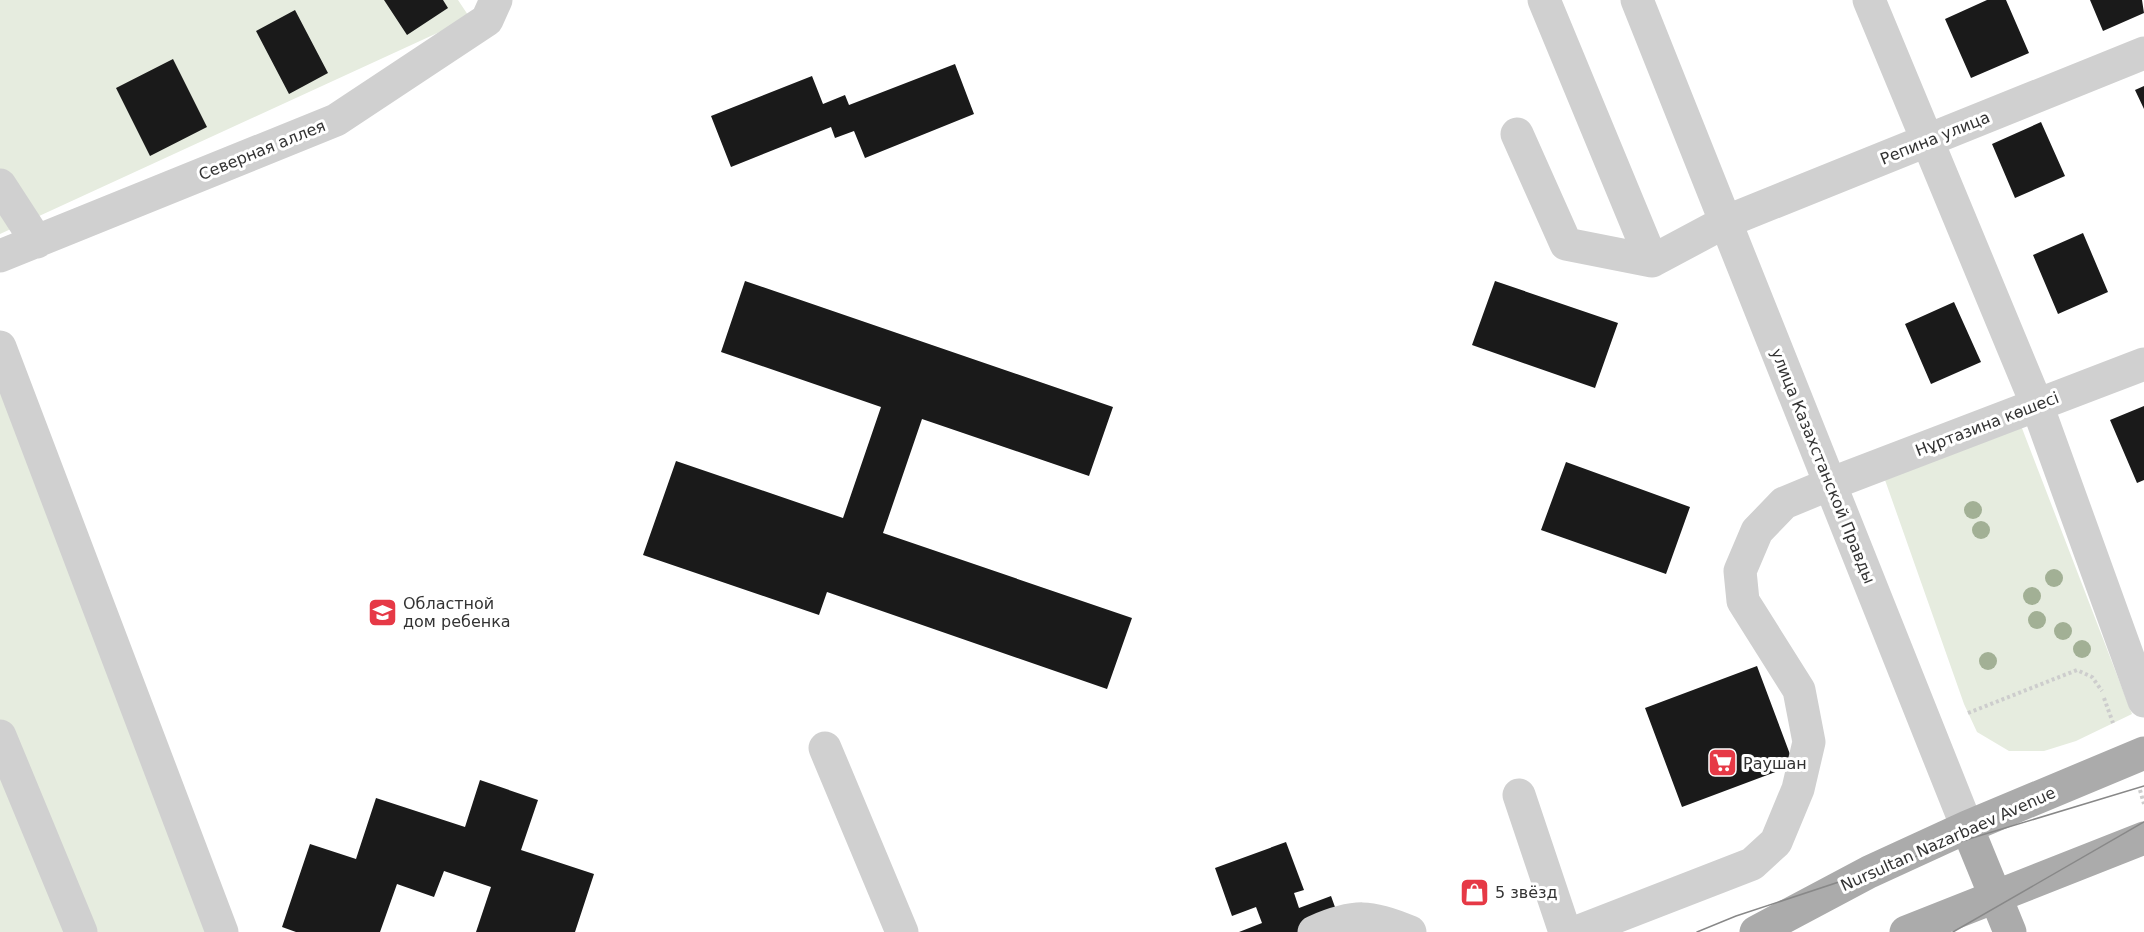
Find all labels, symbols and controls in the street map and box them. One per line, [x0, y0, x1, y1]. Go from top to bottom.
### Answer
street label: Репина улица [1877, 107, 1993, 169]
street label: Северная аллея [196, 116, 328, 184]
street label: улица Казахстанской Правды [1767, 346, 1879, 586]
street label: Нұртазина көшесі [1913, 388, 2061, 460]
place label: Областной дом ребенка [403, 594, 511, 631]
school or university icon: Областной дом ребенка [366, 596, 398, 628]
supermarket icon: Раушан [1706, 747, 1738, 779]
place label: Раушан [1743, 754, 1807, 773]
street label: Nursultan Nazarbaev Avenue [1838, 783, 2058, 895]
shop icon: 5 звёзд [1458, 876, 1490, 908]
place label: 5 звёзд [1495, 883, 1558, 902]

